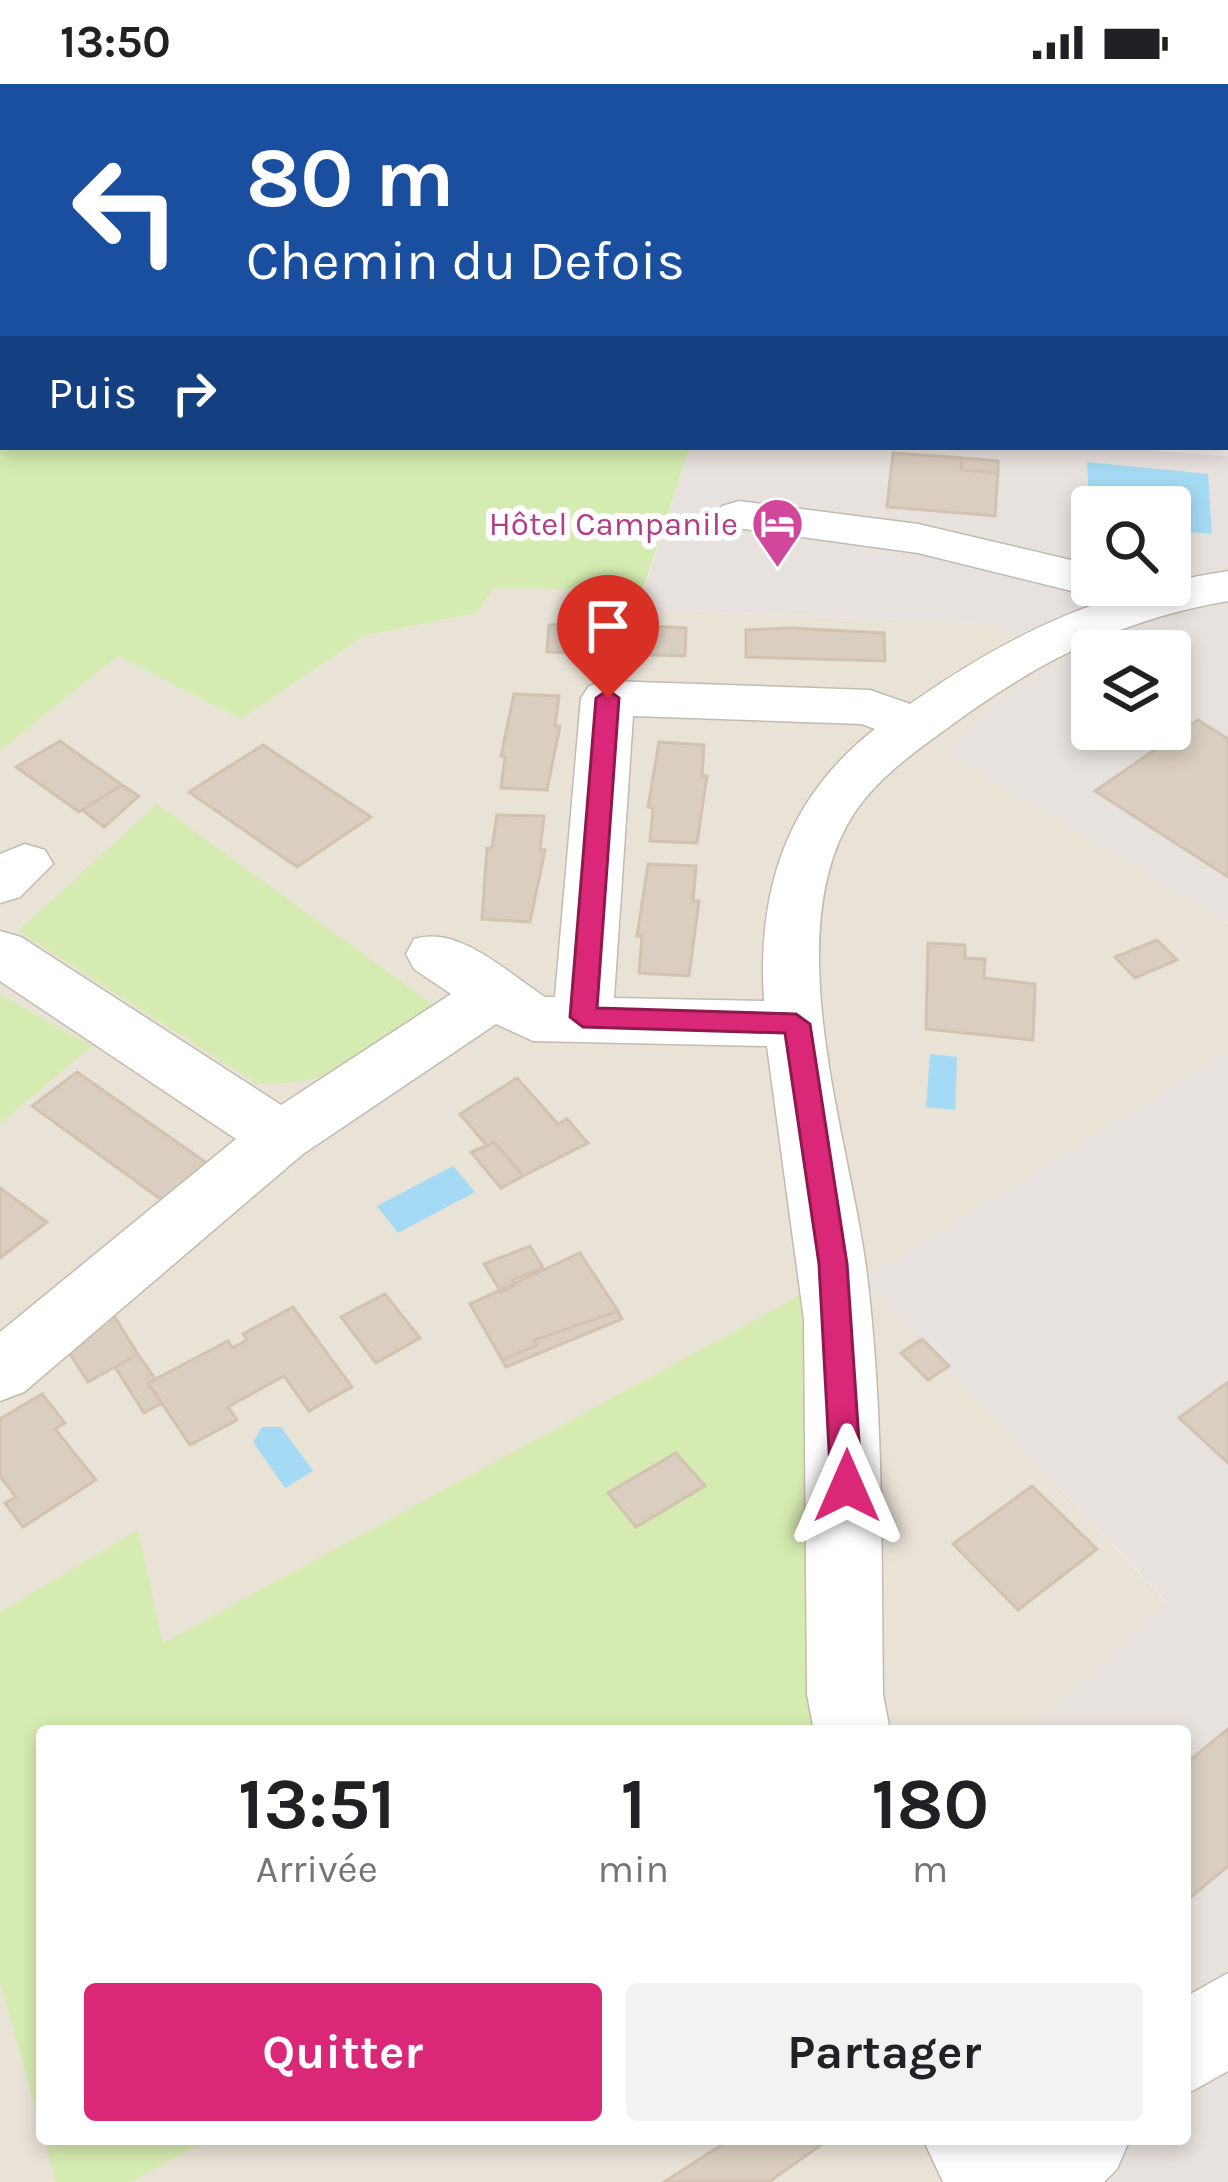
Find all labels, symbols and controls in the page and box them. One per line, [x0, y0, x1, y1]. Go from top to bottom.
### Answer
text: 13:50 [60, 16, 171, 68]
text: 80 m [246, 129, 454, 227]
icon: left [48, 132, 204, 288]
text: Chemin du Defois [246, 229, 685, 293]
icon: right [161, 360, 227, 426]
text: Puis [48, 367, 137, 419]
map controls [1071, 486, 1191, 750]
button: search [1071, 486, 1191, 606]
hotel icon: Hôtel Campanile [749, 496, 805, 570]
place label: Hôtel Campanile [489, 505, 738, 543]
pin [557, 575, 659, 698]
icon: arrive [575, 593, 641, 659]
button: layers [1071, 630, 1191, 750]
position arrow [784, 1423, 910, 1549]
text: 13:51 [238, 1762, 395, 1846]
text: 1 [620, 1762, 646, 1846]
text: 180 [871, 1762, 989, 1846]
text: Arrivée [256, 1846, 378, 1892]
text: min [598, 1846, 669, 1892]
text: m [912, 1846, 948, 1892]
button: Quitter [84, 1983, 602, 2121]
button: Partager [626, 1983, 1143, 2121]

